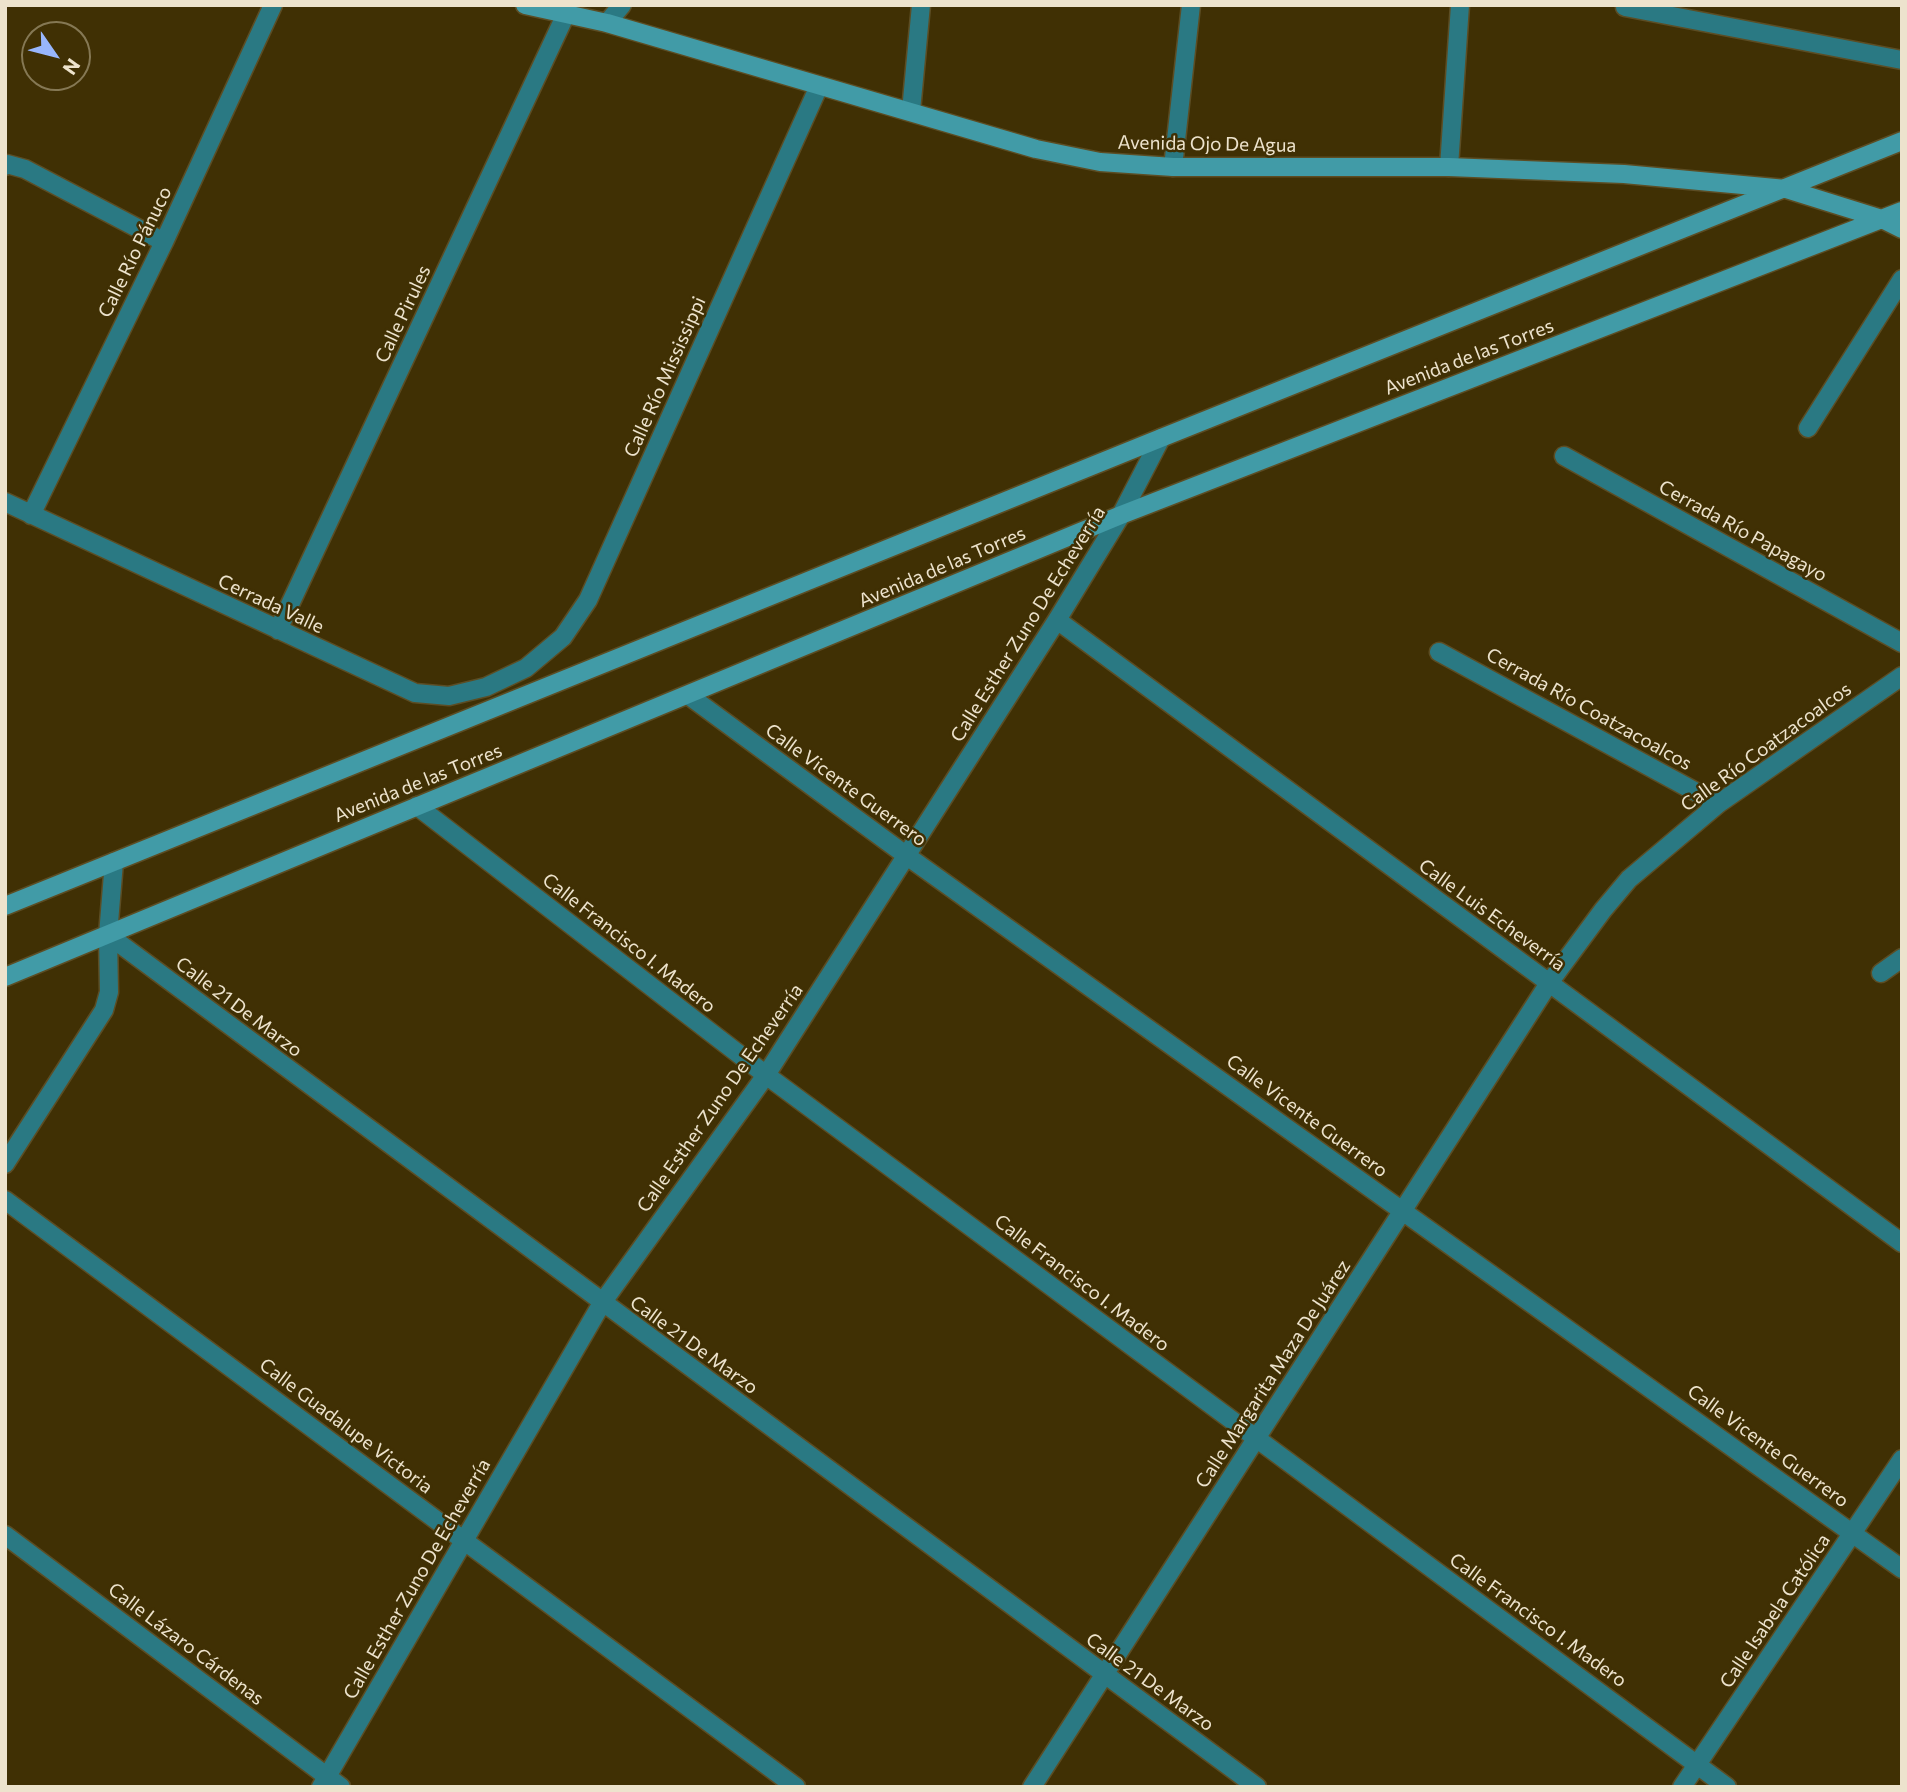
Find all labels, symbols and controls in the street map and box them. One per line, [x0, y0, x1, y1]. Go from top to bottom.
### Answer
north arrow [21, 21, 91, 91]
text: N [58, 55, 85, 80]
street label: Avenida Ojo De Agua [1117, 131, 1297, 157]
street label: Calle Río Pánuco [93, 183, 177, 321]
street label: Calle Pirules [371, 262, 435, 366]
street label: Calle Río Mississippi [619, 293, 711, 461]
street label: Avenida de las Torres [1381, 314, 1557, 400]
street label: Cerrada Río Papagayo [1655, 475, 1831, 587]
street label: Calle Esther Zuno De Echeverría [946, 502, 1110, 746]
street label: Avenida de las Torres [855, 521, 1029, 613]
street label: Cerrada Valle [214, 570, 328, 638]
street label: Cerrada Río Coatzacoalcos [1482, 643, 1696, 775]
street label: Calle Río Coatzacoalcos [1676, 678, 1856, 816]
street label: Calle Vicente Guerrero [761, 719, 931, 851]
street label: Avenida de las Torres [331, 739, 505, 827]
street label: Calle Luis Echeverría [1414, 854, 1570, 976]
street label: Calle Francisco I. Madero [538, 868, 720, 1018]
street label: Calle 21 De Marzo [171, 952, 307, 1062]
street label: Calle Esther Zuno De Echeverría [632, 979, 808, 1217]
street label: Calle Vicente Guerrero [1222, 1050, 1392, 1182]
street label: Calle Francisco I. Madero [990, 1210, 1174, 1356]
street label: Calle Margarita Maza De Juárez [1191, 1256, 1355, 1492]
street label: Calle 21 De Marzo [626, 1291, 762, 1399]
street label: Calle Guadalupe Victoria [255, 1353, 437, 1499]
street label: Calle Vicente Guerrero [1683, 1380, 1853, 1512]
street label: Calle Esther Zuno De Echeverría [339, 1455, 495, 1703]
street label: Calle Isabela Católica [1715, 1530, 1835, 1692]
street label: Calle Francisco I. Madero [1445, 1548, 1631, 1692]
street label: Calle Lázaro Cárdenas [104, 1578, 268, 1710]
street label: Calle 21 De Marzo [1082, 1628, 1218, 1736]

